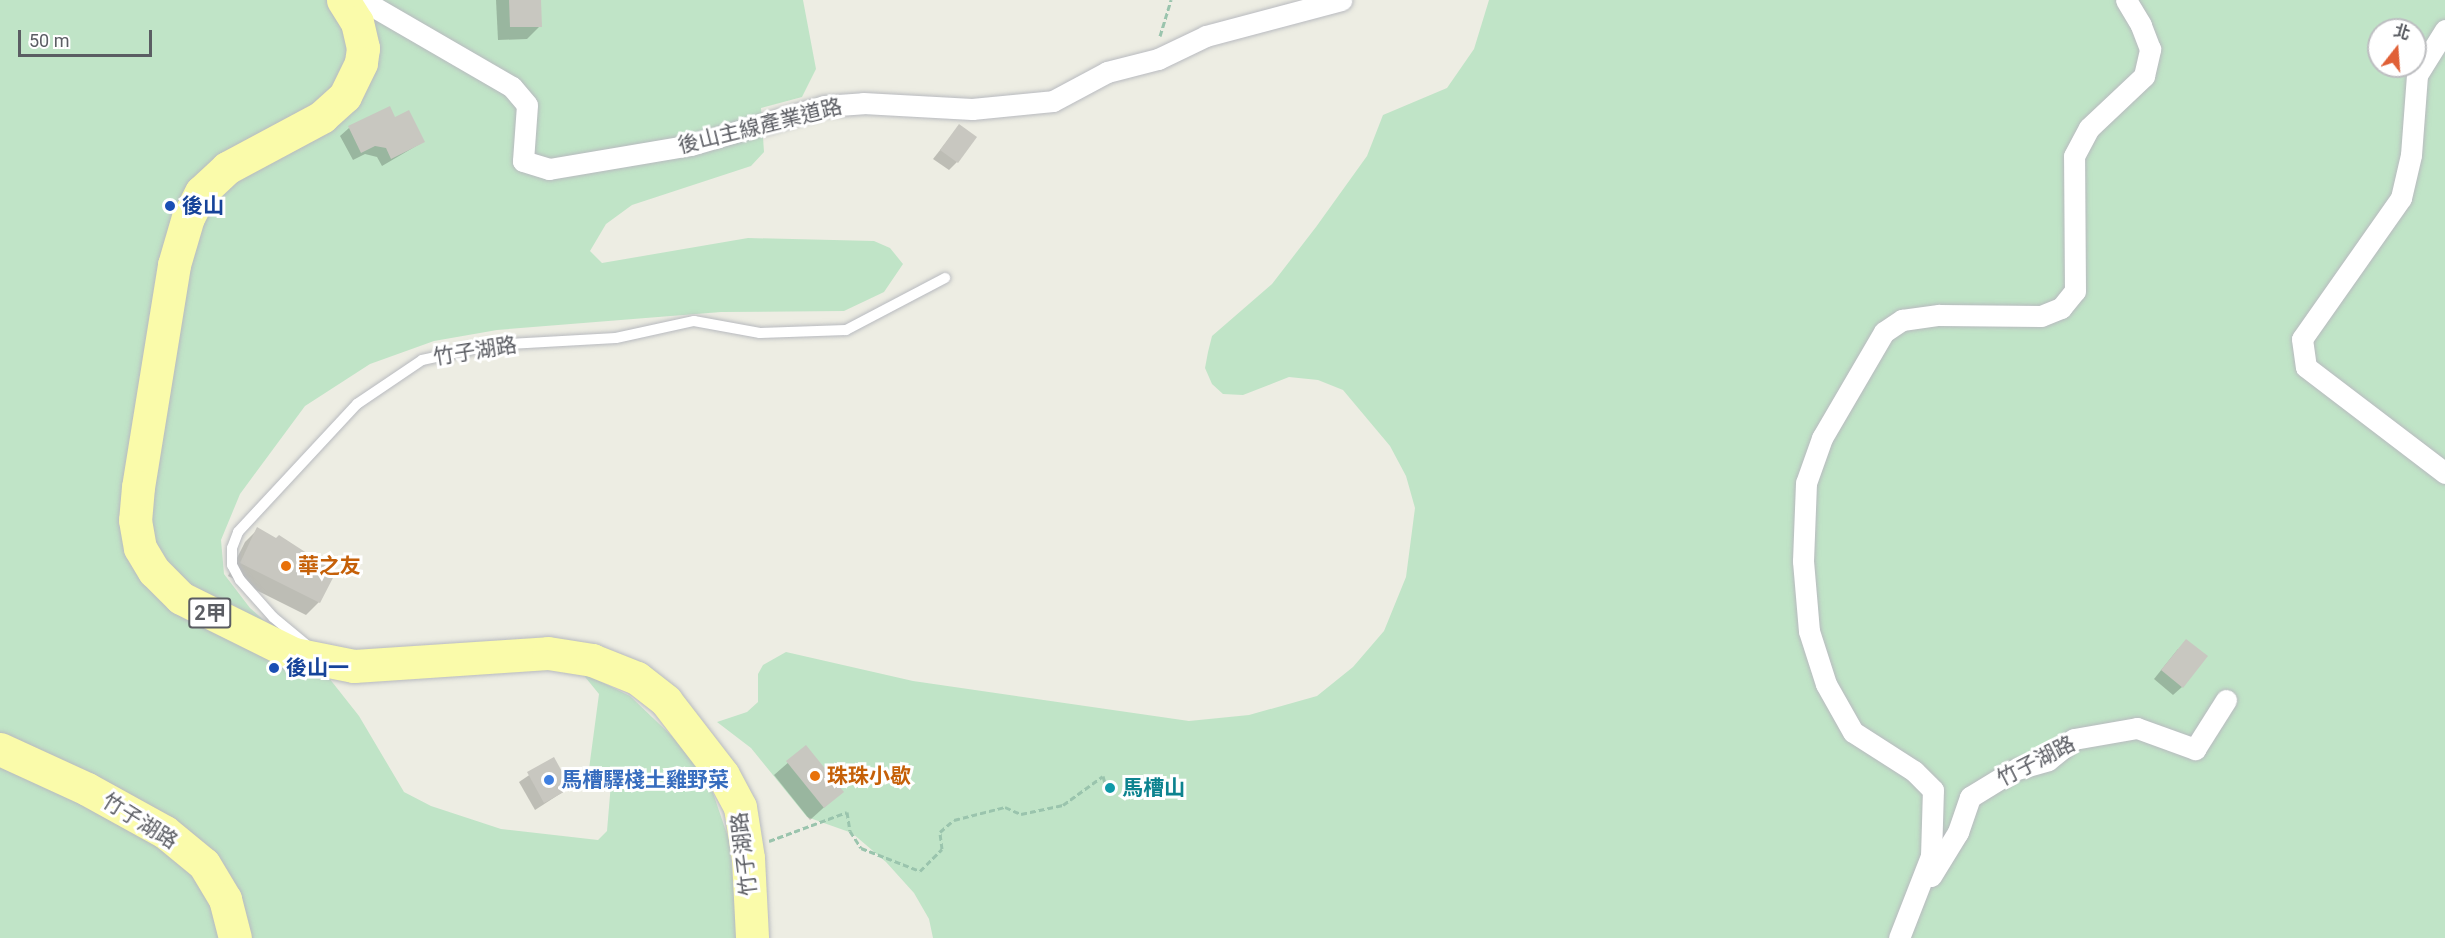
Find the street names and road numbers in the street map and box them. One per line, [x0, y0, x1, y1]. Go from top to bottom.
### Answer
street label: 後山主線產業道路 [675, 93, 845, 159]
street label: 竹子湖路 [432, 332, 518, 370]
road number: 2甲 [188, 596, 232, 630]
street label: 竹子湖路 [1993, 731, 2079, 791]
street label: 竹子湖路 [98, 788, 182, 854]
street label: 竹子湖路 [726, 811, 762, 897]

